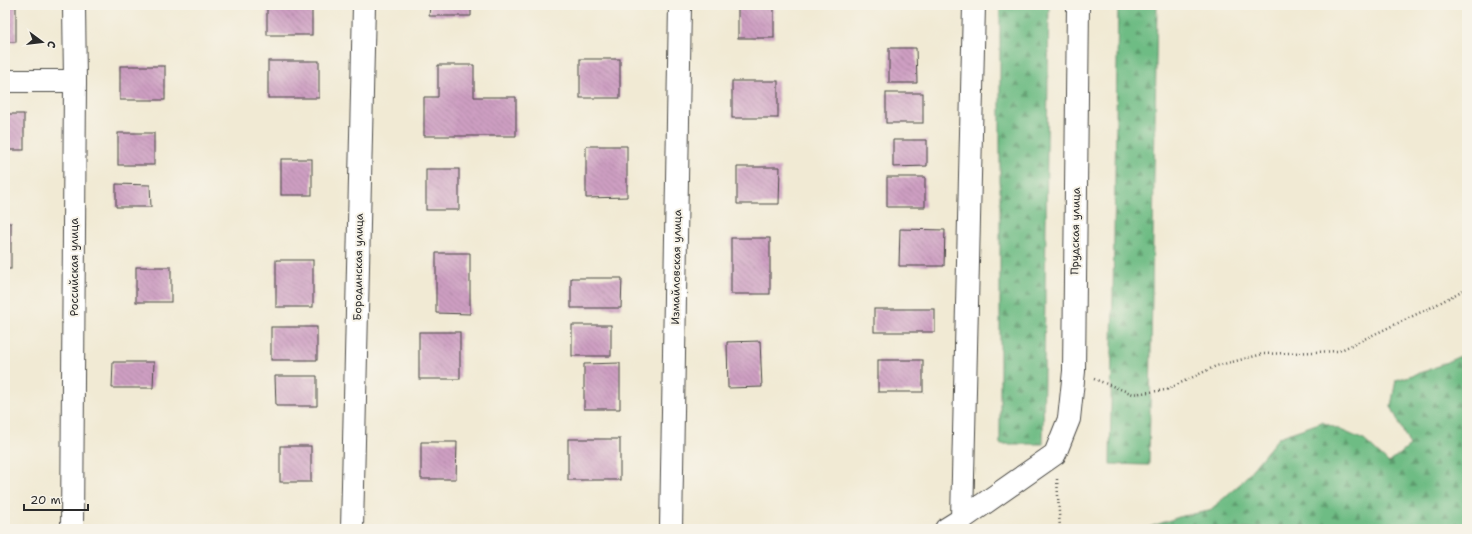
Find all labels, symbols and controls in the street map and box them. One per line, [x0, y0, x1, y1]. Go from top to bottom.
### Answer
north arrow [22, 22, 62, 62]
text: С [43, 39, 59, 50]
street label: Прудская улица [1067, 187, 1084, 275]
street label: Измайловская улица [668, 209, 685, 325]
street label: Бородинская улица [350, 213, 367, 321]
street label: Российская улица [67, 218, 82, 316]
scale bar [24, 486, 88, 512]
text: 20 m [30, 492, 61, 508]

